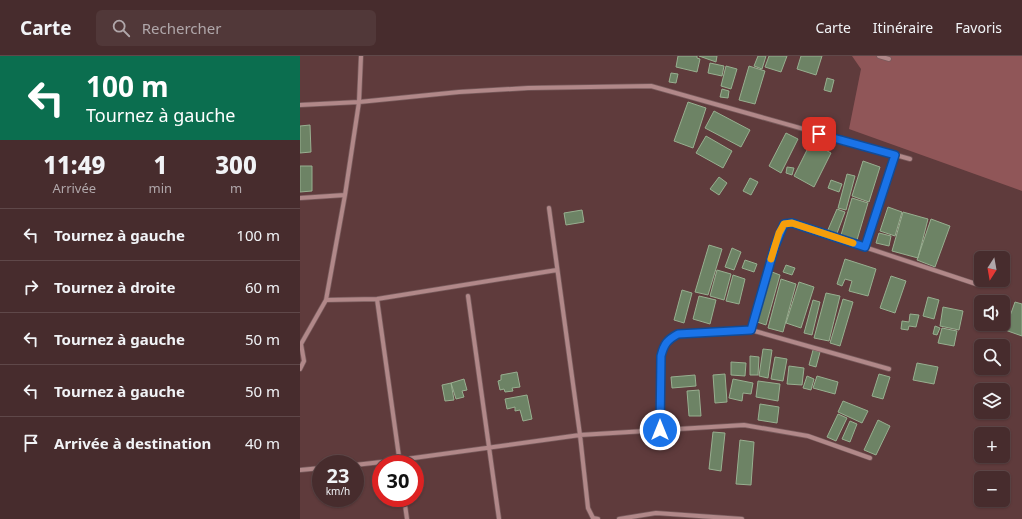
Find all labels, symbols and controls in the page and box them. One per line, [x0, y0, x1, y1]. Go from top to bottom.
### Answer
search box [96, 10, 376, 46]
text: Carte [20, 15, 72, 41]
icon: search [110, 17, 132, 39]
text: Rechercher [142, 18, 221, 38]
text: Carte [815, 18, 851, 37]
text: Itinéraire [873, 18, 933, 37]
text: Favoris [955, 18, 1002, 37]
text: 100 m [86, 67, 169, 105]
icon: left [20, 72, 72, 124]
text: Tournez à gauche [86, 103, 235, 127]
pin [802, 117, 836, 151]
icon: arrive [808, 123, 830, 145]
text: 11:49 [43, 148, 105, 181]
text: 1 [153, 148, 167, 181]
text: 300 [215, 148, 257, 181]
text: Arrivée [52, 179, 96, 197]
text: min [149, 179, 172, 197]
text: m [230, 179, 242, 197]
icon: left [20, 224, 42, 246]
text: Tournez à gauche [54, 225, 185, 245]
text: 100 m [236, 225, 280, 245]
north arrow [974, 251, 1010, 287]
map controls [974, 251, 1010, 507]
icon: right [20, 276, 42, 298]
text: Tournez à droite [54, 277, 175, 297]
text: 60 m [245, 277, 280, 297]
button: sound [974, 295, 1010, 331]
icon: left [20, 328, 42, 350]
text: Tournez à gauche [54, 329, 185, 349]
text: 50 m [245, 329, 280, 349]
button: search [974, 339, 1010, 375]
icon: left [20, 380, 42, 402]
text: Tournez à gauche [54, 381, 185, 401]
text: 50 m [245, 381, 280, 401]
button: layers [974, 383, 1010, 419]
position arrow [639, 409, 681, 451]
button: + [974, 427, 1010, 463]
icon: arrive [20, 432, 42, 454]
text: Arrivée à destination [54, 433, 211, 453]
text: 40 m [245, 433, 280, 453]
speed limit sign: 30 [372, 455, 424, 507]
text: 23 [327, 462, 349, 489]
button: − [974, 471, 1010, 507]
text: km/h [326, 484, 350, 498]

